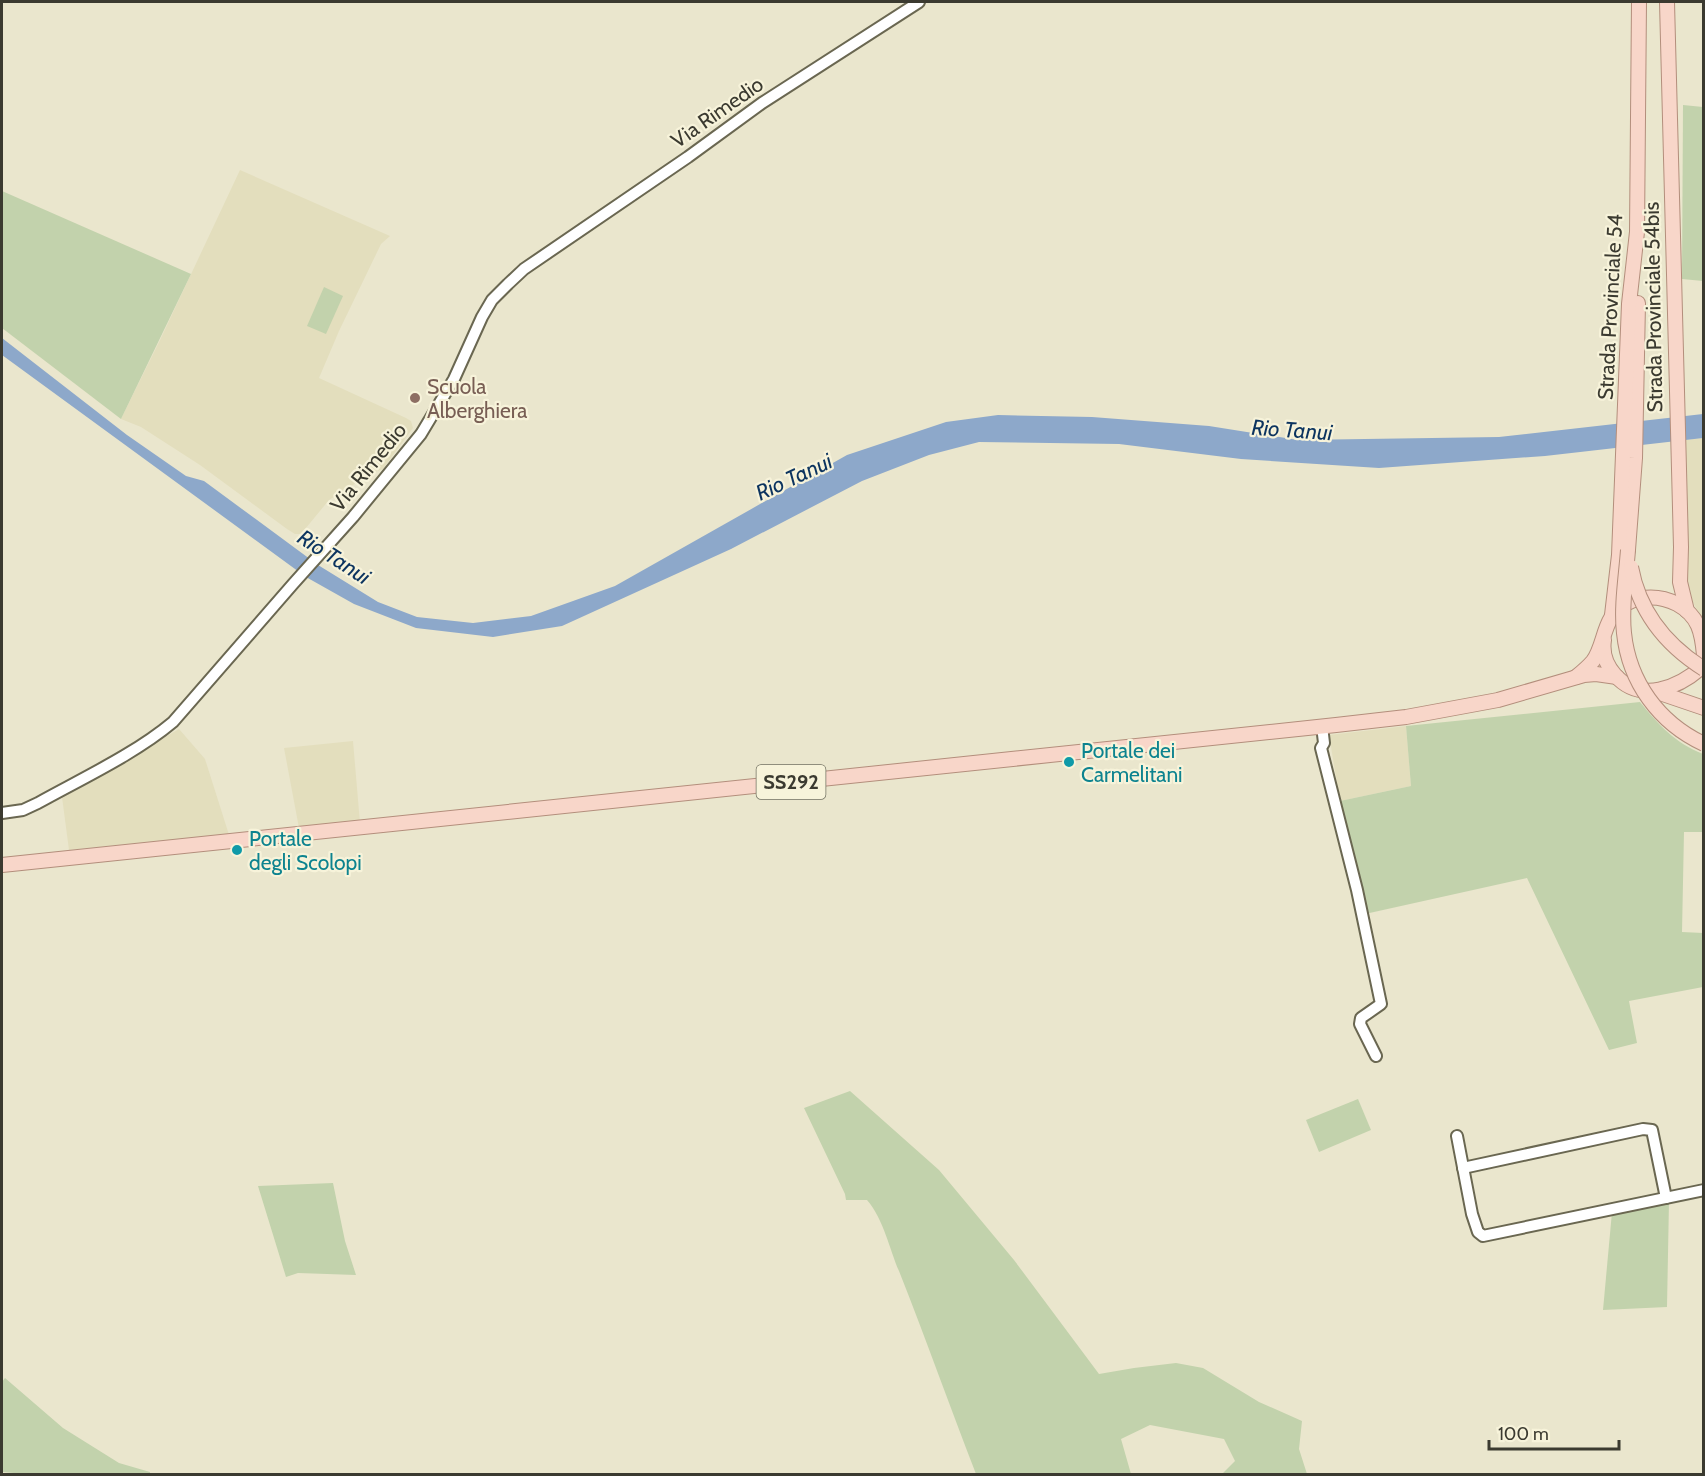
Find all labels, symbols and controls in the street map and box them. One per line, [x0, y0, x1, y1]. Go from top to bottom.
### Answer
street label: Via Rimedio [666, 71, 768, 153]
street label: Strada Provinciale 54bis [1639, 201, 1667, 413]
street label: Strada Provinciale 54 [1593, 213, 1627, 401]
place label: Scuola Alberghiera [427, 374, 527, 423]
marker: Scuola Alberghiera [408, 391, 422, 405]
water label: Rio Tanui [1250, 414, 1334, 446]
street label: Via Rimedio [325, 418, 411, 516]
water label: Rio Tanui [751, 447, 837, 506]
water label: Rio Tanui [293, 524, 376, 591]
place label: Portale dei Carmelitani [1081, 738, 1183, 787]
marker: Portale dei Carmelitani [1062, 755, 1076, 769]
road number: SS292 [756, 765, 826, 799]
place label: Portale degli Scolopi [249, 826, 362, 875]
marker: Portale degli Scolopi [230, 843, 244, 857]
scale bar [1489, 1413, 1620, 1451]
text: 100 m [1498, 1423, 1549, 1445]

